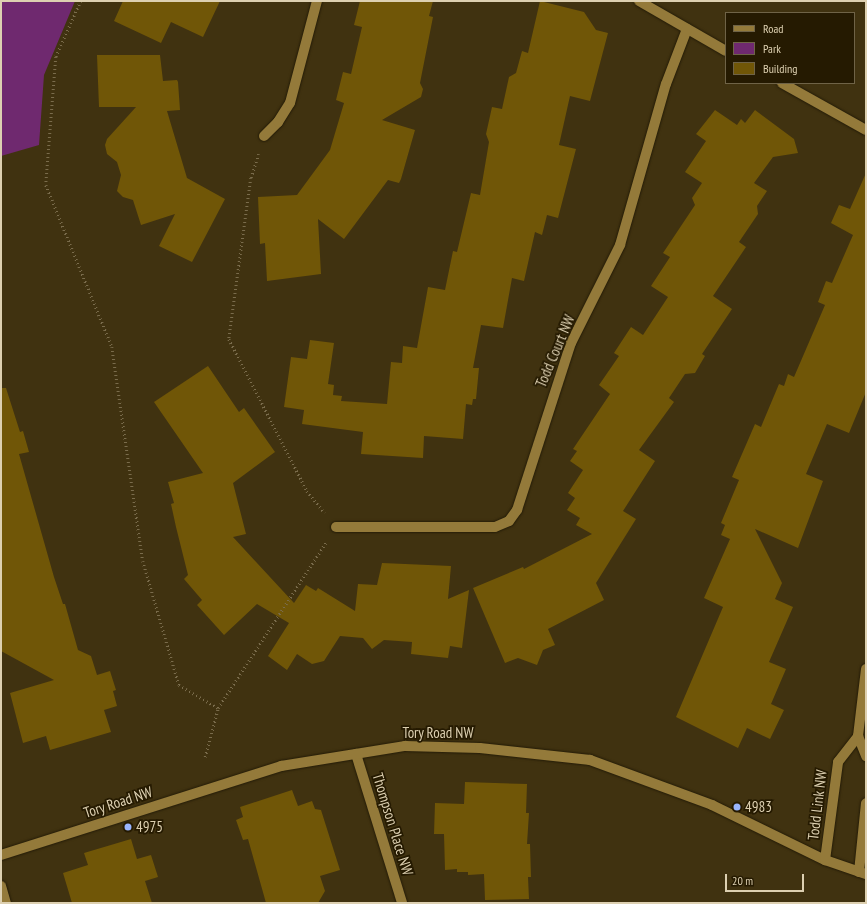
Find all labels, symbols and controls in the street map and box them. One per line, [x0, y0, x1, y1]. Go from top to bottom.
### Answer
legend [725, 12, 855, 84]
text: Road [763, 21, 783, 36]
text: Park [763, 41, 781, 56]
text: Building [763, 61, 798, 76]
street label: Todd Court NW [532, 312, 578, 390]
street label: Tory Road NW [402, 724, 474, 742]
street label: Todd Link NW [804, 769, 830, 841]
street label: Thompson Place NW [369, 771, 417, 877]
street label: Tory Road NW [81, 782, 155, 822]
place label: 4983 [745, 798, 772, 816]
marker: 4983 [732, 802, 742, 812]
place label: 4975 [136, 818, 163, 836]
marker: 4975 [123, 822, 133, 832]
scale bar [727, 866, 806, 892]
text: 20 m [732, 873, 753, 888]

